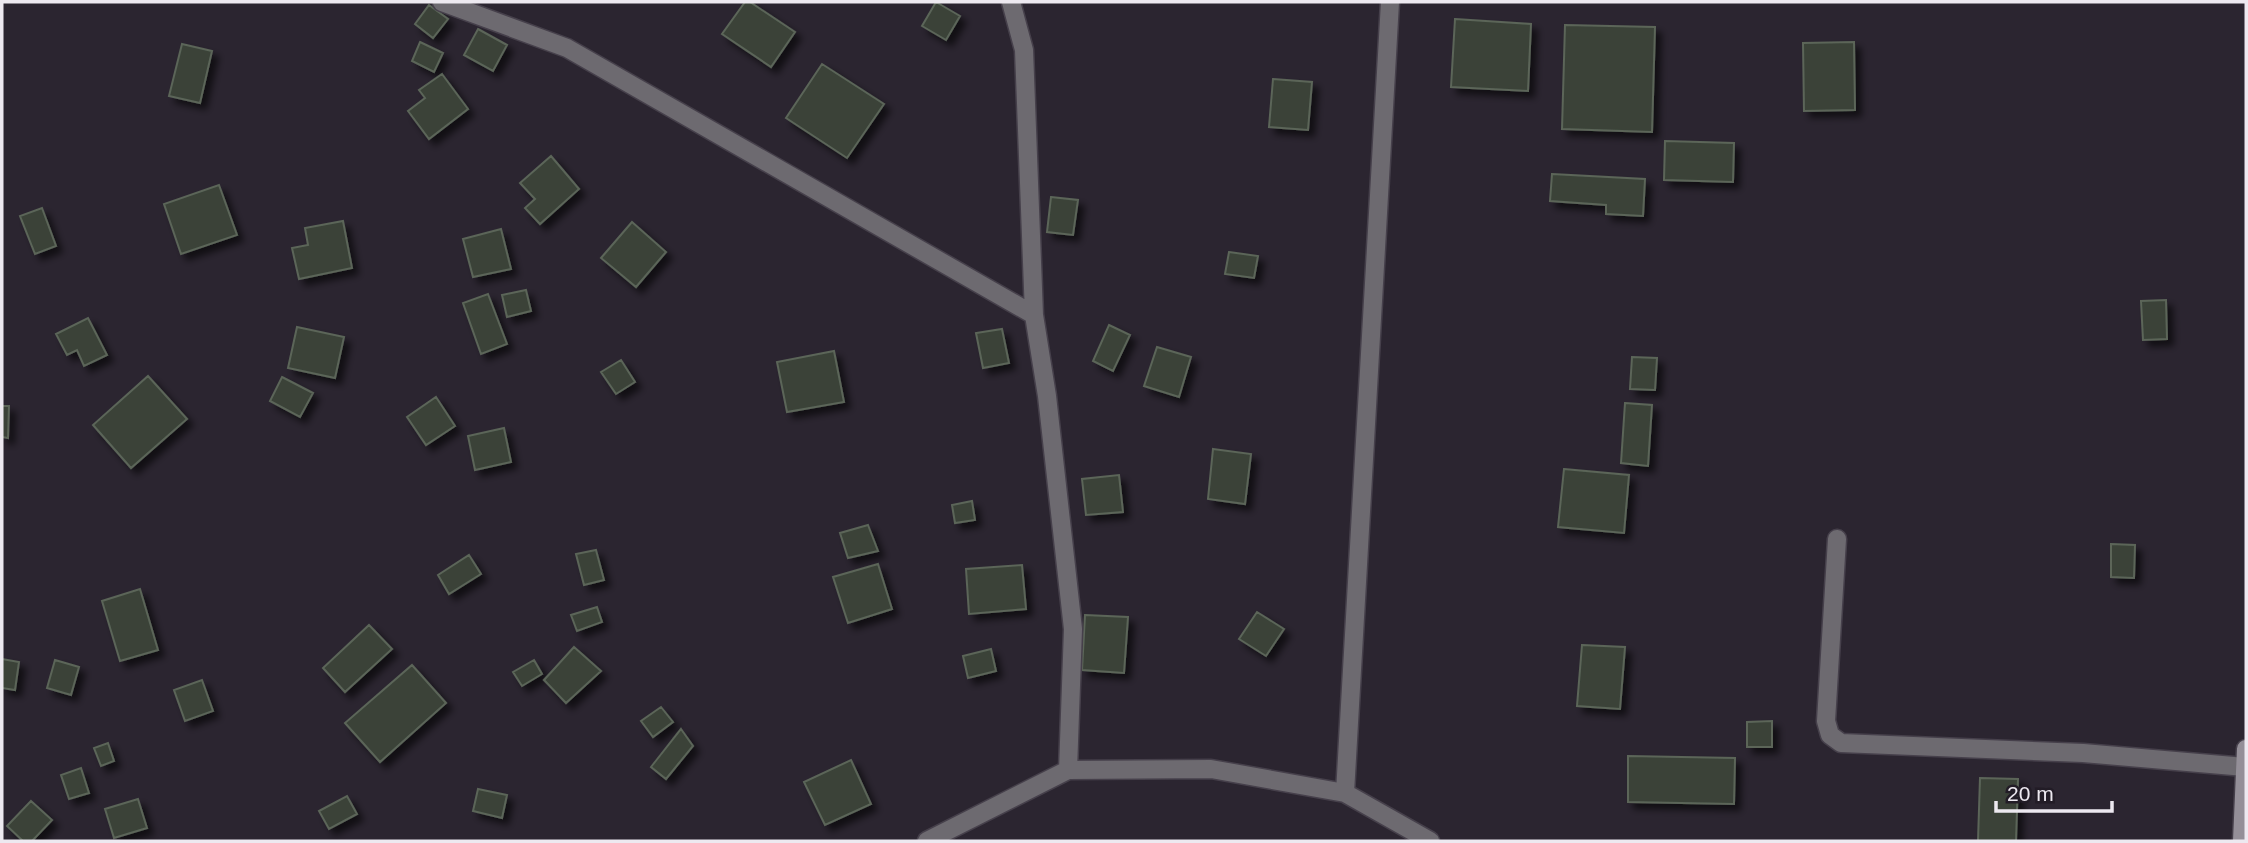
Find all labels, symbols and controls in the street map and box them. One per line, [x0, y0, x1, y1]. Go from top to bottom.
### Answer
scale bar [1996, 770, 2112, 814]
text: 20 m [2007, 782, 2054, 805]

